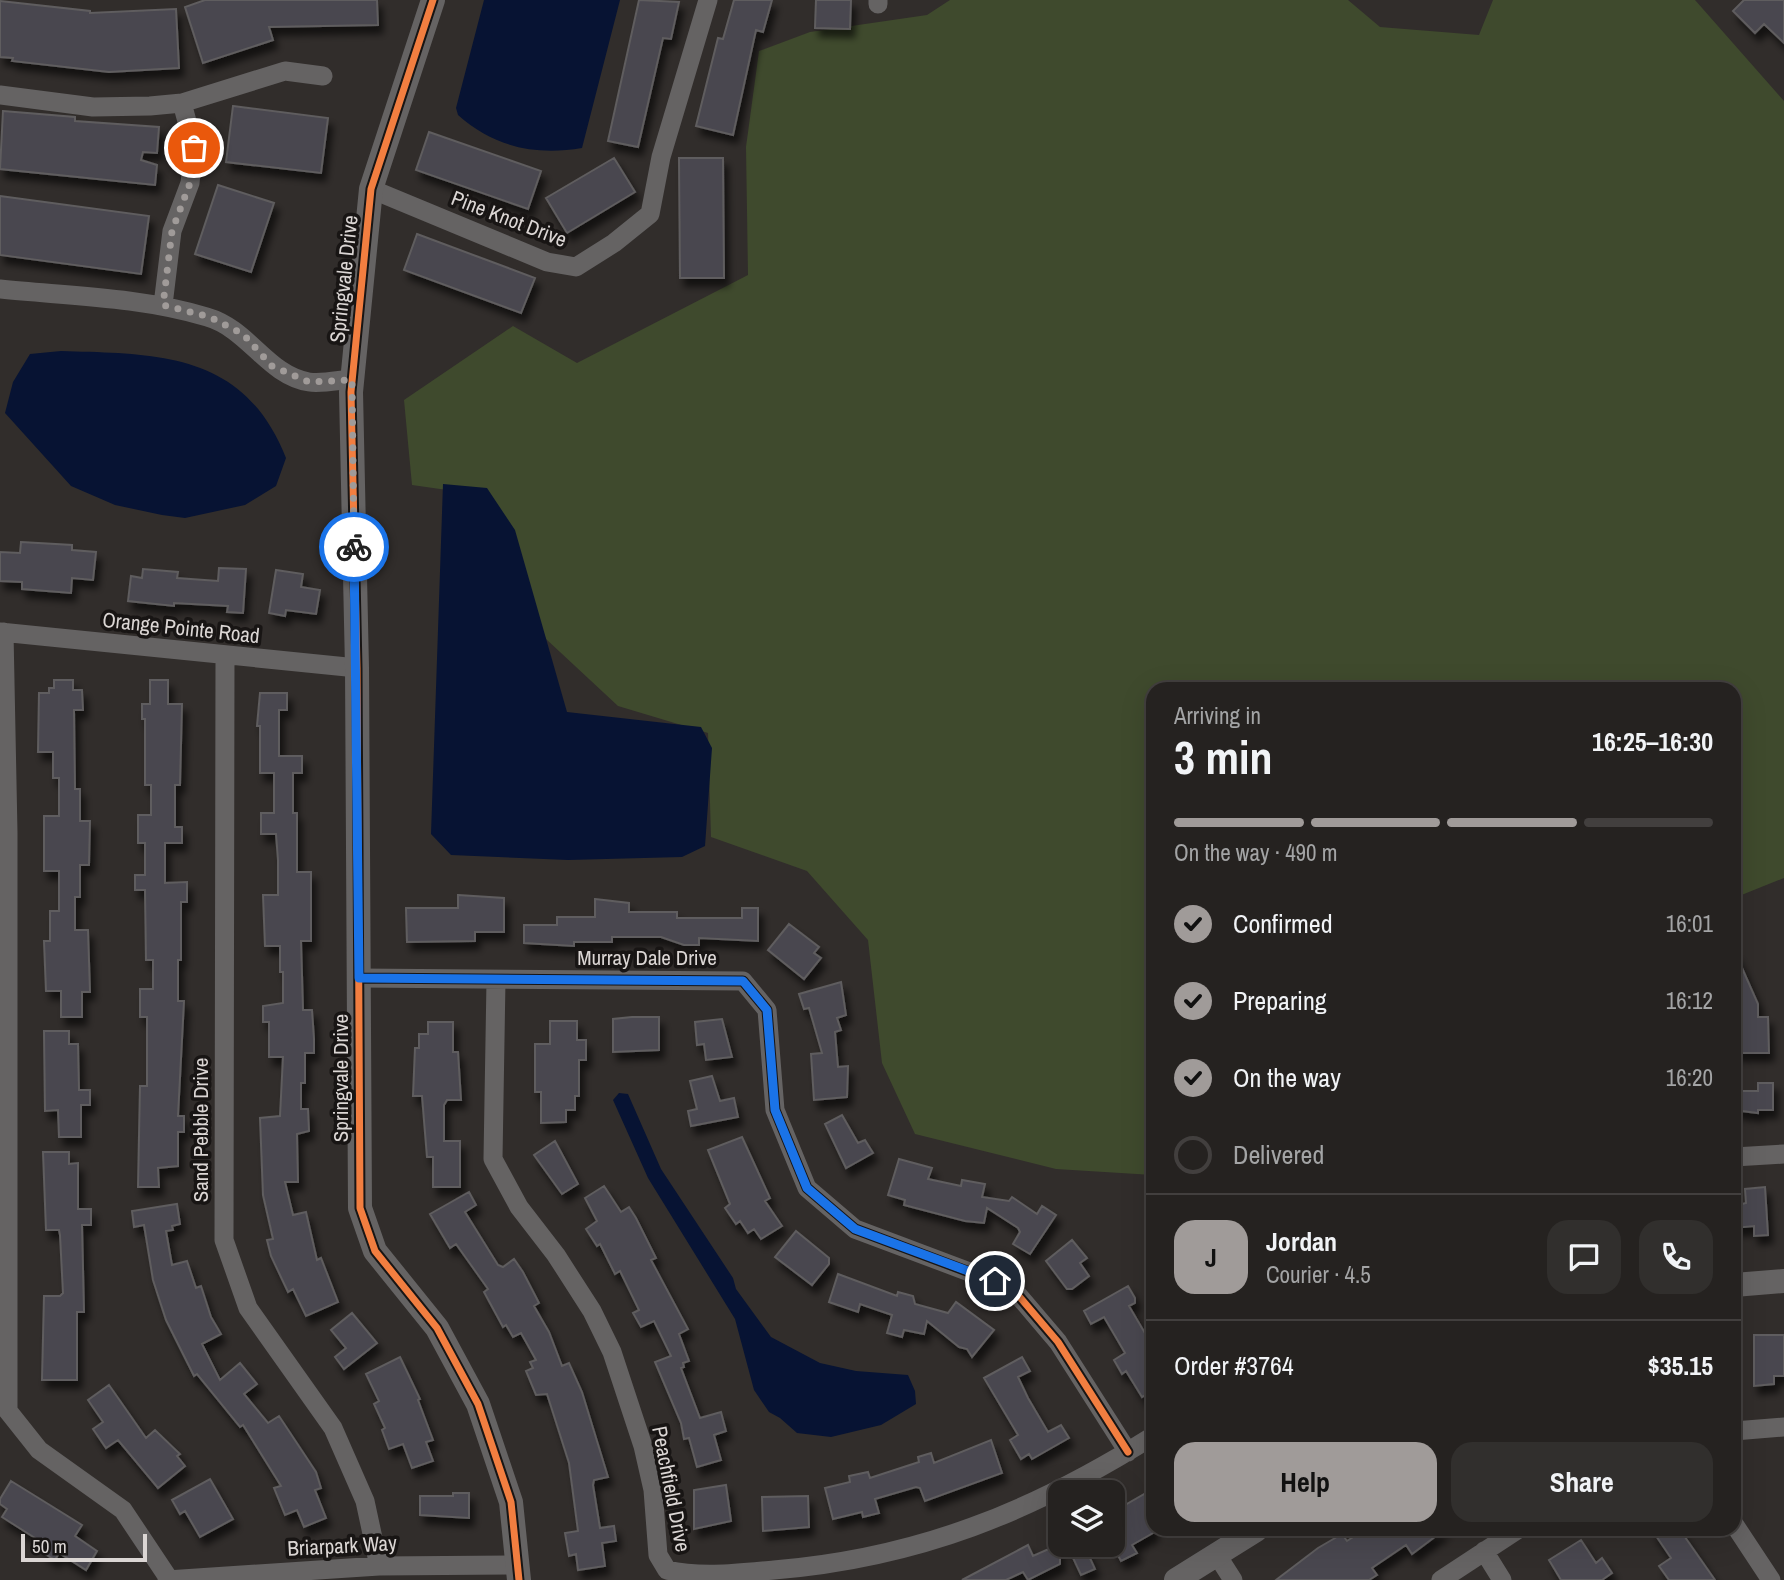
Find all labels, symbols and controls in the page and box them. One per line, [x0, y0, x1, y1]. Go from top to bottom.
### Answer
pin [164, 118, 224, 178]
icon: bag [175, 129, 213, 167]
street label: Pine Knot Drive [447, 183, 571, 254]
street label: Springvale Drive [322, 214, 365, 344]
courier [319, 512, 389, 582]
icon: bike [335, 528, 373, 566]
street label: Orange Pointe Road [101, 605, 261, 650]
text: Arriving in [1174, 700, 1261, 731]
text: 16:25–16:30 [1592, 724, 1713, 759]
text: 3 min [1174, 726, 1273, 788]
text: On the way · 490 m [1174, 837, 1338, 868]
icon: check [1174, 905, 1212, 943]
text: Confirmed [1233, 906, 1333, 941]
text: 16:01 [1666, 908, 1713, 939]
street label: Murray Dale Drive [577, 943, 717, 972]
icon: check [1174, 982, 1212, 1020]
text: Preparing [1233, 983, 1327, 1018]
text: 16:12 [1666, 985, 1713, 1016]
street label: Springvale Drive [326, 1014, 355, 1142]
street label: Sand Pebble Drive [186, 1058, 215, 1202]
icon: check [1174, 1059, 1212, 1097]
text: On the way [1233, 1060, 1341, 1095]
text: 16:20 [1666, 1062, 1713, 1093]
text: Delivered [1233, 1137, 1324, 1172]
button: chat [1547, 1220, 1621, 1294]
button: phone [1639, 1220, 1713, 1294]
text: Jordan [1266, 1224, 1337, 1259]
text: J [1205, 1240, 1217, 1275]
pin [965, 1251, 1025, 1311]
text: Courier · 4.5 [1266, 1259, 1371, 1290]
icon: home [976, 1262, 1014, 1300]
text: Order #3764 [1174, 1348, 1294, 1383]
text: $35.15 [1648, 1348, 1713, 1383]
street label: Peachfield Drive [645, 1424, 698, 1554]
button: Help [1174, 1442, 1437, 1522]
button: Share [1451, 1442, 1713, 1522]
map controls [1048, 1480, 1125, 1557]
button: layers [1048, 1480, 1125, 1557]
street label: Briarpark Way [287, 1528, 398, 1563]
scale bar [21, 1531, 147, 1563]
text: 50 m [32, 1533, 67, 1559]

